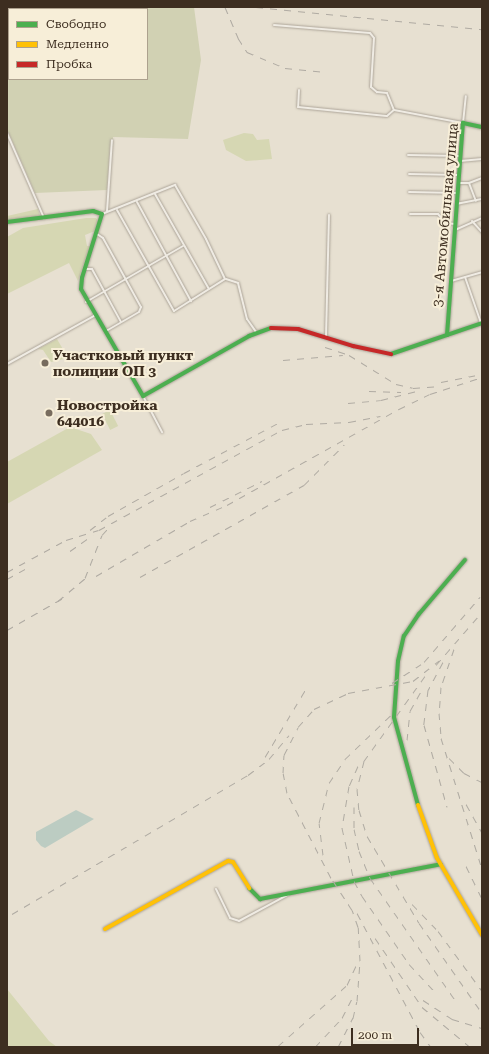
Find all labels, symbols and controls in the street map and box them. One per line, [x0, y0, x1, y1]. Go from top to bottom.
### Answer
legend [8, 8, 148, 80]
text: Свободно [46, 17, 106, 31]
text: Медленно [46, 37, 109, 51]
text: Пробка [46, 57, 92, 71]
street label: 3-я Автомобильная улица [429, 122, 461, 308]
place label: Участковый пункт полиции ОП 3 [53, 347, 193, 380]
marker: Участковый пункт полиции ОП 3 [40, 358, 50, 368]
place label: Новостройка 644016 [57, 397, 157, 430]
marker: Новостройка 644016 [44, 408, 54, 418]
scale bar [353, 1020, 421, 1046]
text: 200 m [358, 1028, 392, 1042]

